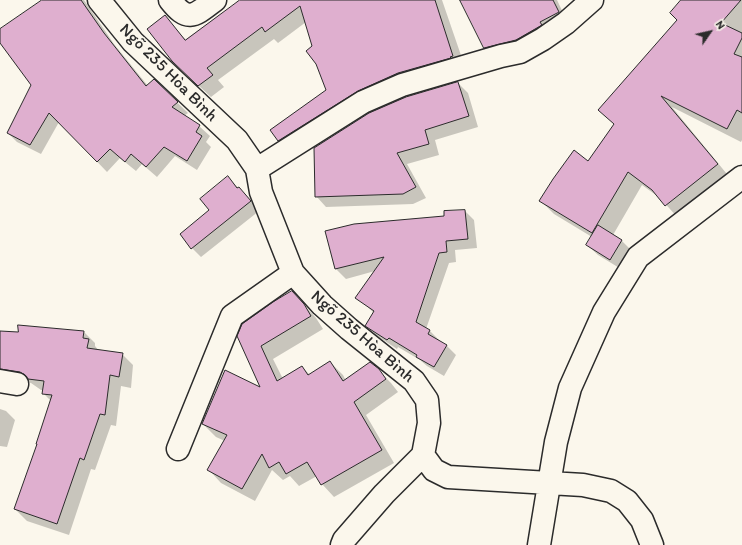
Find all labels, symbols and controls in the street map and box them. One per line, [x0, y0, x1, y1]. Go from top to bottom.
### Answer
north arrow [690, 12, 730, 52]
text: N [713, 18, 728, 32]
street label: Ngõ 235 Hòa Bình [115, 20, 221, 126]
street label: Ngõ 235 Hòa Bình [306, 287, 418, 387]

